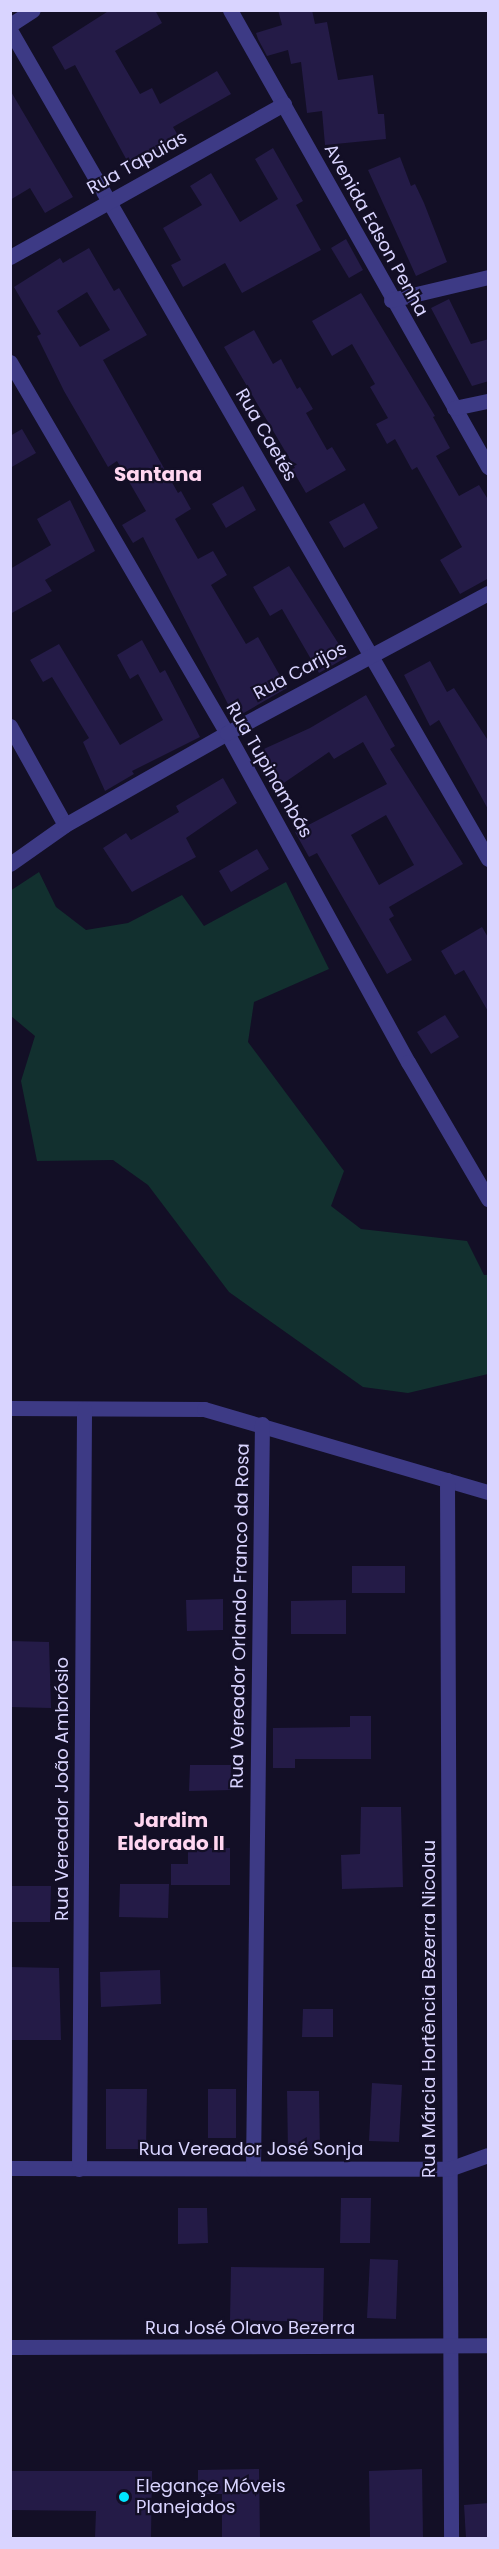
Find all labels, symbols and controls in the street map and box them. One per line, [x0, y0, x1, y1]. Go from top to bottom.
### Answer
street label: Rua Tapuias [83, 127, 191, 199]
street label: Avenida Edson Penha [320, 140, 432, 320]
street label: Rua Caetés [231, 385, 301, 485]
district label: Santana [114, 462, 202, 486]
street label: Rua Carijos [250, 638, 350, 704]
street label: Rua Tupinambás [221, 698, 317, 842]
street label: Rua Vereador Orlando Franco da Rosa [226, 1443, 254, 1789]
street label: Rua Vereador João Ambrósio [51, 1657, 73, 1921]
district label: Jardim Eldorado II [117, 1809, 225, 1856]
street label: Rua Márcia Hortência Bezerra Nicolau [418, 1840, 440, 2178]
street label: Rua Vereador José Sonja [139, 2138, 363, 2160]
street label: Rua José Olavo Bezerra [145, 2317, 355, 2339]
place label: Elegançe Móveis Planejados [136, 2476, 286, 2518]
marker: Elegançe Móveis Planejados [117, 2490, 131, 2504]

